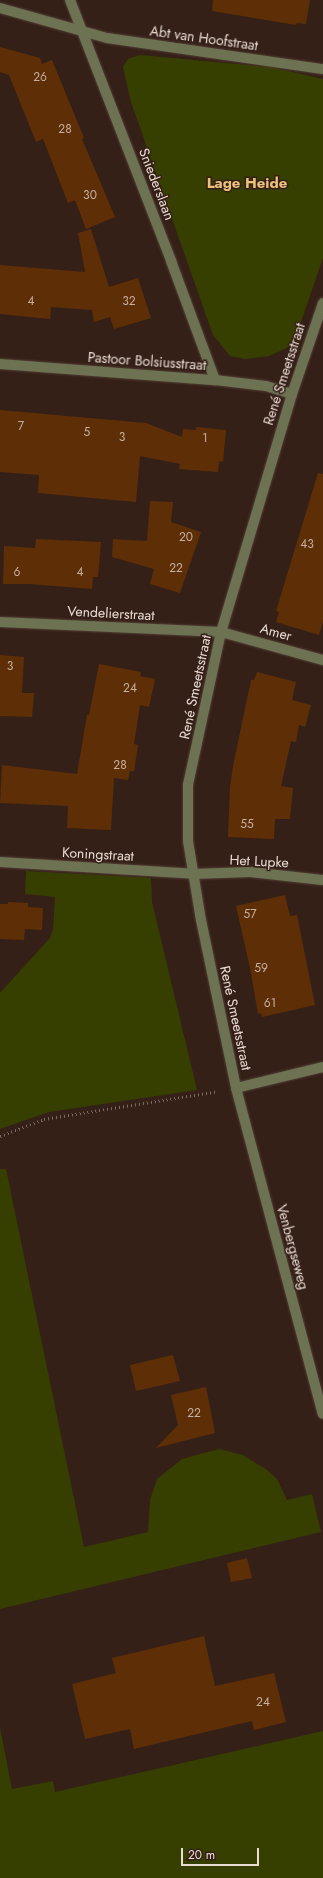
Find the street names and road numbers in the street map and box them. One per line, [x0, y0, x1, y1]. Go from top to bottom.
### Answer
street label: Abt van Hoofstraat [149, 22, 259, 54]
street label: Sniederslaan [136, 146, 178, 222]
street label: René Smeetsstraat [260, 321, 308, 427]
street label: Pastoor Bolsiusstraat [87, 348, 207, 374]
street label: Vendelierstraat [67, 602, 155, 624]
street label: Amer [258, 620, 294, 644]
street label: René Smeetsstraat [176, 633, 214, 741]
street label: Koningstraat [62, 844, 134, 864]
street label: Het Lupke [229, 851, 289, 871]
street label: René Smeetsstraat [217, 964, 255, 1072]
street label: Venbergseweg [274, 1203, 312, 1291]

